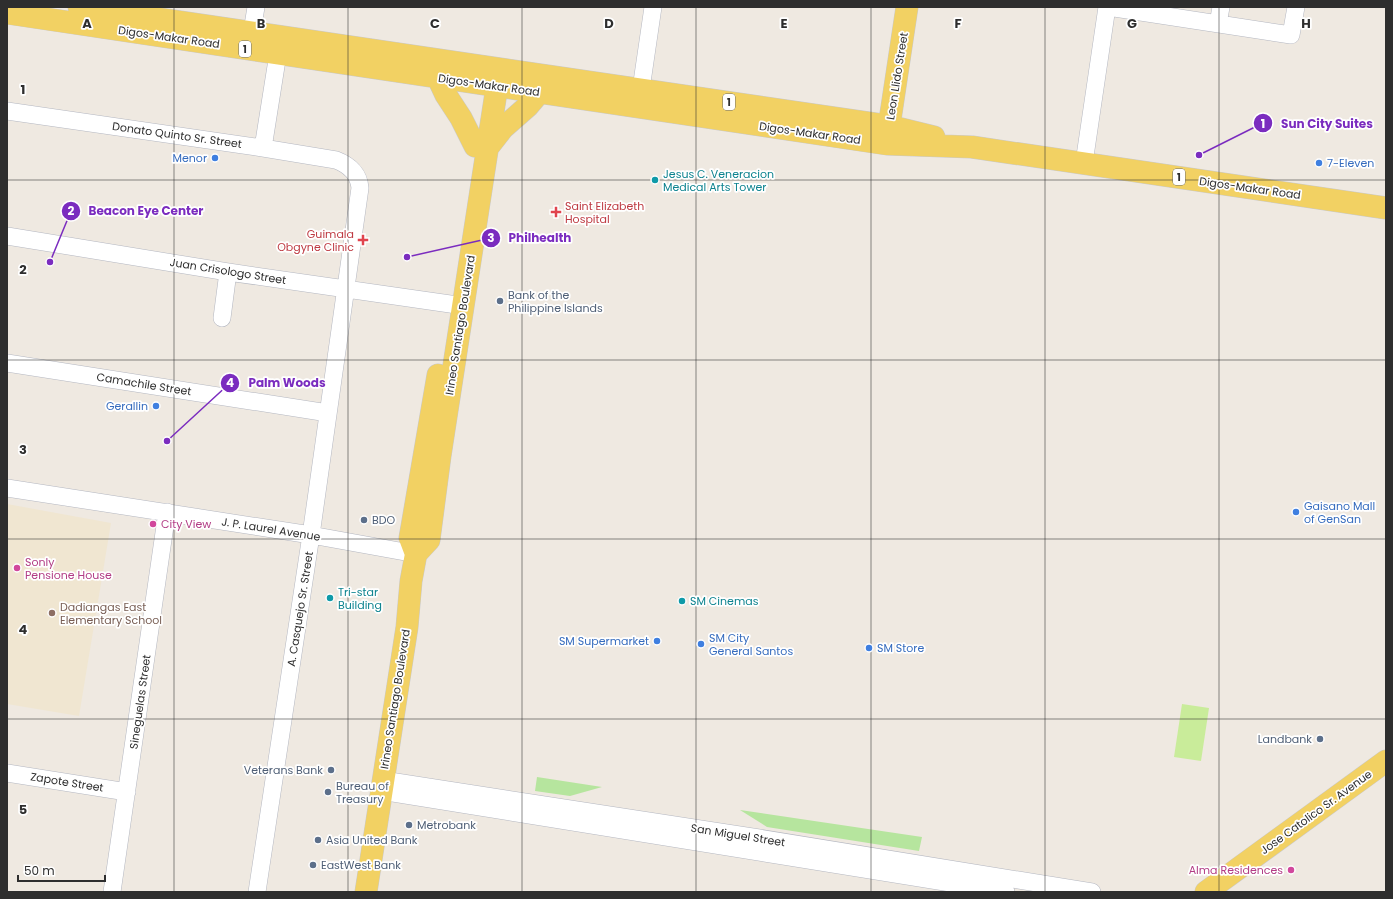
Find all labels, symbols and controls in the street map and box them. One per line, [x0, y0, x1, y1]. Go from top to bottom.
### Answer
text: A [82, 14, 92, 33]
text: B [257, 14, 266, 33]
text: C [430, 14, 440, 33]
text: D [604, 14, 614, 33]
text: E [780, 14, 788, 33]
text: F [954, 14, 962, 33]
text: G [1127, 14, 1137, 33]
text: H [1301, 14, 1311, 33]
street label: Digos-Makar Road [117, 22, 221, 52]
street label: Leon Llido Street [882, 31, 912, 121]
road number: 1 [239, 41, 251, 57]
street label: Digos-Makar Road [437, 70, 541, 100]
text: 1 [21, 80, 25, 99]
road number: 1 [723, 94, 735, 110]
callout: Sun City Suites [1253, 111, 1381, 135]
text: 1 [1261, 115, 1265, 132]
text: Sun City Suites [1281, 115, 1373, 132]
street label: Donato Quinto Sr. Street [111, 118, 243, 152]
street label: Digos-Makar Road [758, 118, 862, 148]
place label: Menor [173, 150, 207, 166]
marker: Menor [210, 153, 220, 163]
place label: 7-Eleven [1327, 155, 1374, 171]
marker: 7-Eleven [1314, 158, 1324, 168]
place label: Jesus C. Veneracion Medical Arts Tower [663, 166, 774, 195]
road number: 1 [1173, 169, 1185, 185]
street label: Digos-Makar Road [1198, 173, 1302, 203]
marker: Jesus C. Veneracion Medical Arts Tower [650, 175, 660, 185]
place label: Saint Elizabeth Hospital [565, 198, 644, 227]
callout: Beacon Eye Center [61, 199, 212, 223]
text: 2 [68, 202, 75, 219]
text: Beacon Eye Center [88, 202, 204, 219]
marker: Saint Elizabeth Hospital [550, 206, 562, 218]
place label: Guimala Obgyne Clinic [277, 226, 354, 255]
callout: Philhealth [481, 226, 579, 250]
text: 3 [487, 229, 495, 246]
text: Philhealth [509, 229, 571, 246]
marker: Guimala Obgyne Clinic [357, 234, 369, 246]
street label: Juan Crisologo Street [169, 254, 287, 288]
street label: Irineo Santiago Boulevard [441, 254, 479, 396]
text: 2 [19, 260, 27, 279]
place label: Bank of the Philippine Islands [508, 287, 603, 316]
marker: Bank of the Philippine Islands [495, 296, 505, 306]
street label: Camachile Street [95, 369, 193, 399]
callout: Palm Woods [220, 371, 334, 395]
text: 4 [226, 374, 234, 391]
text: Palm Woods [248, 374, 326, 391]
place label: Gerallin [106, 398, 148, 414]
marker: Gerallin [151, 401, 161, 411]
text: 3 [19, 440, 27, 459]
place label: Gaisano Mall of GenSan [1304, 498, 1375, 527]
marker: Gaisano Mall of GenSan [1291, 507, 1301, 517]
place label: BDO [372, 512, 396, 528]
street label: J. P. Laurel Avenue [220, 513, 322, 545]
marker: BDO [359, 515, 369, 525]
place label: City View [161, 516, 211, 532]
marker: City View [148, 519, 158, 529]
street label: A. Casquejo Sr. Street [283, 550, 317, 668]
place label: Sonly Pensione House [25, 554, 112, 583]
marker: Sonly Pensione House [12, 563, 22, 573]
place label: Tri-star Building [338, 584, 382, 613]
marker: Tri-star Building [325, 593, 335, 603]
place label: SM Cinemas [690, 593, 759, 609]
marker: SM Cinemas [677, 596, 687, 606]
place label: Dadiangas East Elementary School [60, 599, 162, 628]
marker: Dadiangas East Elementary School [47, 608, 57, 618]
text: 4 [19, 620, 28, 639]
street label: Irineo Santiago Boulevard [376, 628, 414, 770]
place label: SM City General Santos [709, 630, 793, 659]
place label: SM Supermarket [559, 633, 649, 649]
marker: SM Supermarket [652, 636, 662, 646]
marker: SM City General Santos [696, 639, 706, 649]
place label: SM Store [877, 640, 924, 656]
marker: SM Store [864, 643, 874, 653]
street label: Sineguelas Street [125, 654, 155, 750]
place label: Landbank [1258, 731, 1312, 747]
marker: Landbank [1315, 734, 1325, 744]
place label: Veterans Bank [244, 762, 323, 778]
marker: Veterans Bank [326, 765, 336, 775]
street label: Jose Catolico Sr. Avenue [1257, 766, 1375, 858]
street label: Zapote Street [29, 768, 105, 796]
place label: Bureau of Treasury [336, 778, 389, 807]
marker: Bureau of Treasury [323, 787, 333, 797]
text: 5 [19, 800, 27, 819]
place label: Metrobank [417, 817, 476, 833]
marker: Metrobank [404, 820, 414, 830]
street label: San Miguel Street [690, 820, 786, 850]
place label: Asia United Bank [326, 832, 418, 848]
marker: Asia United Bank [313, 835, 323, 845]
scale bar [18, 857, 105, 883]
place label: EastWest Bank [321, 857, 401, 873]
marker: EastWest Bank [308, 860, 318, 870]
text: 50 m [24, 862, 55, 879]
place label: Alma Residences [1189, 862, 1283, 878]
marker: Alma Residences [1286, 865, 1296, 875]

